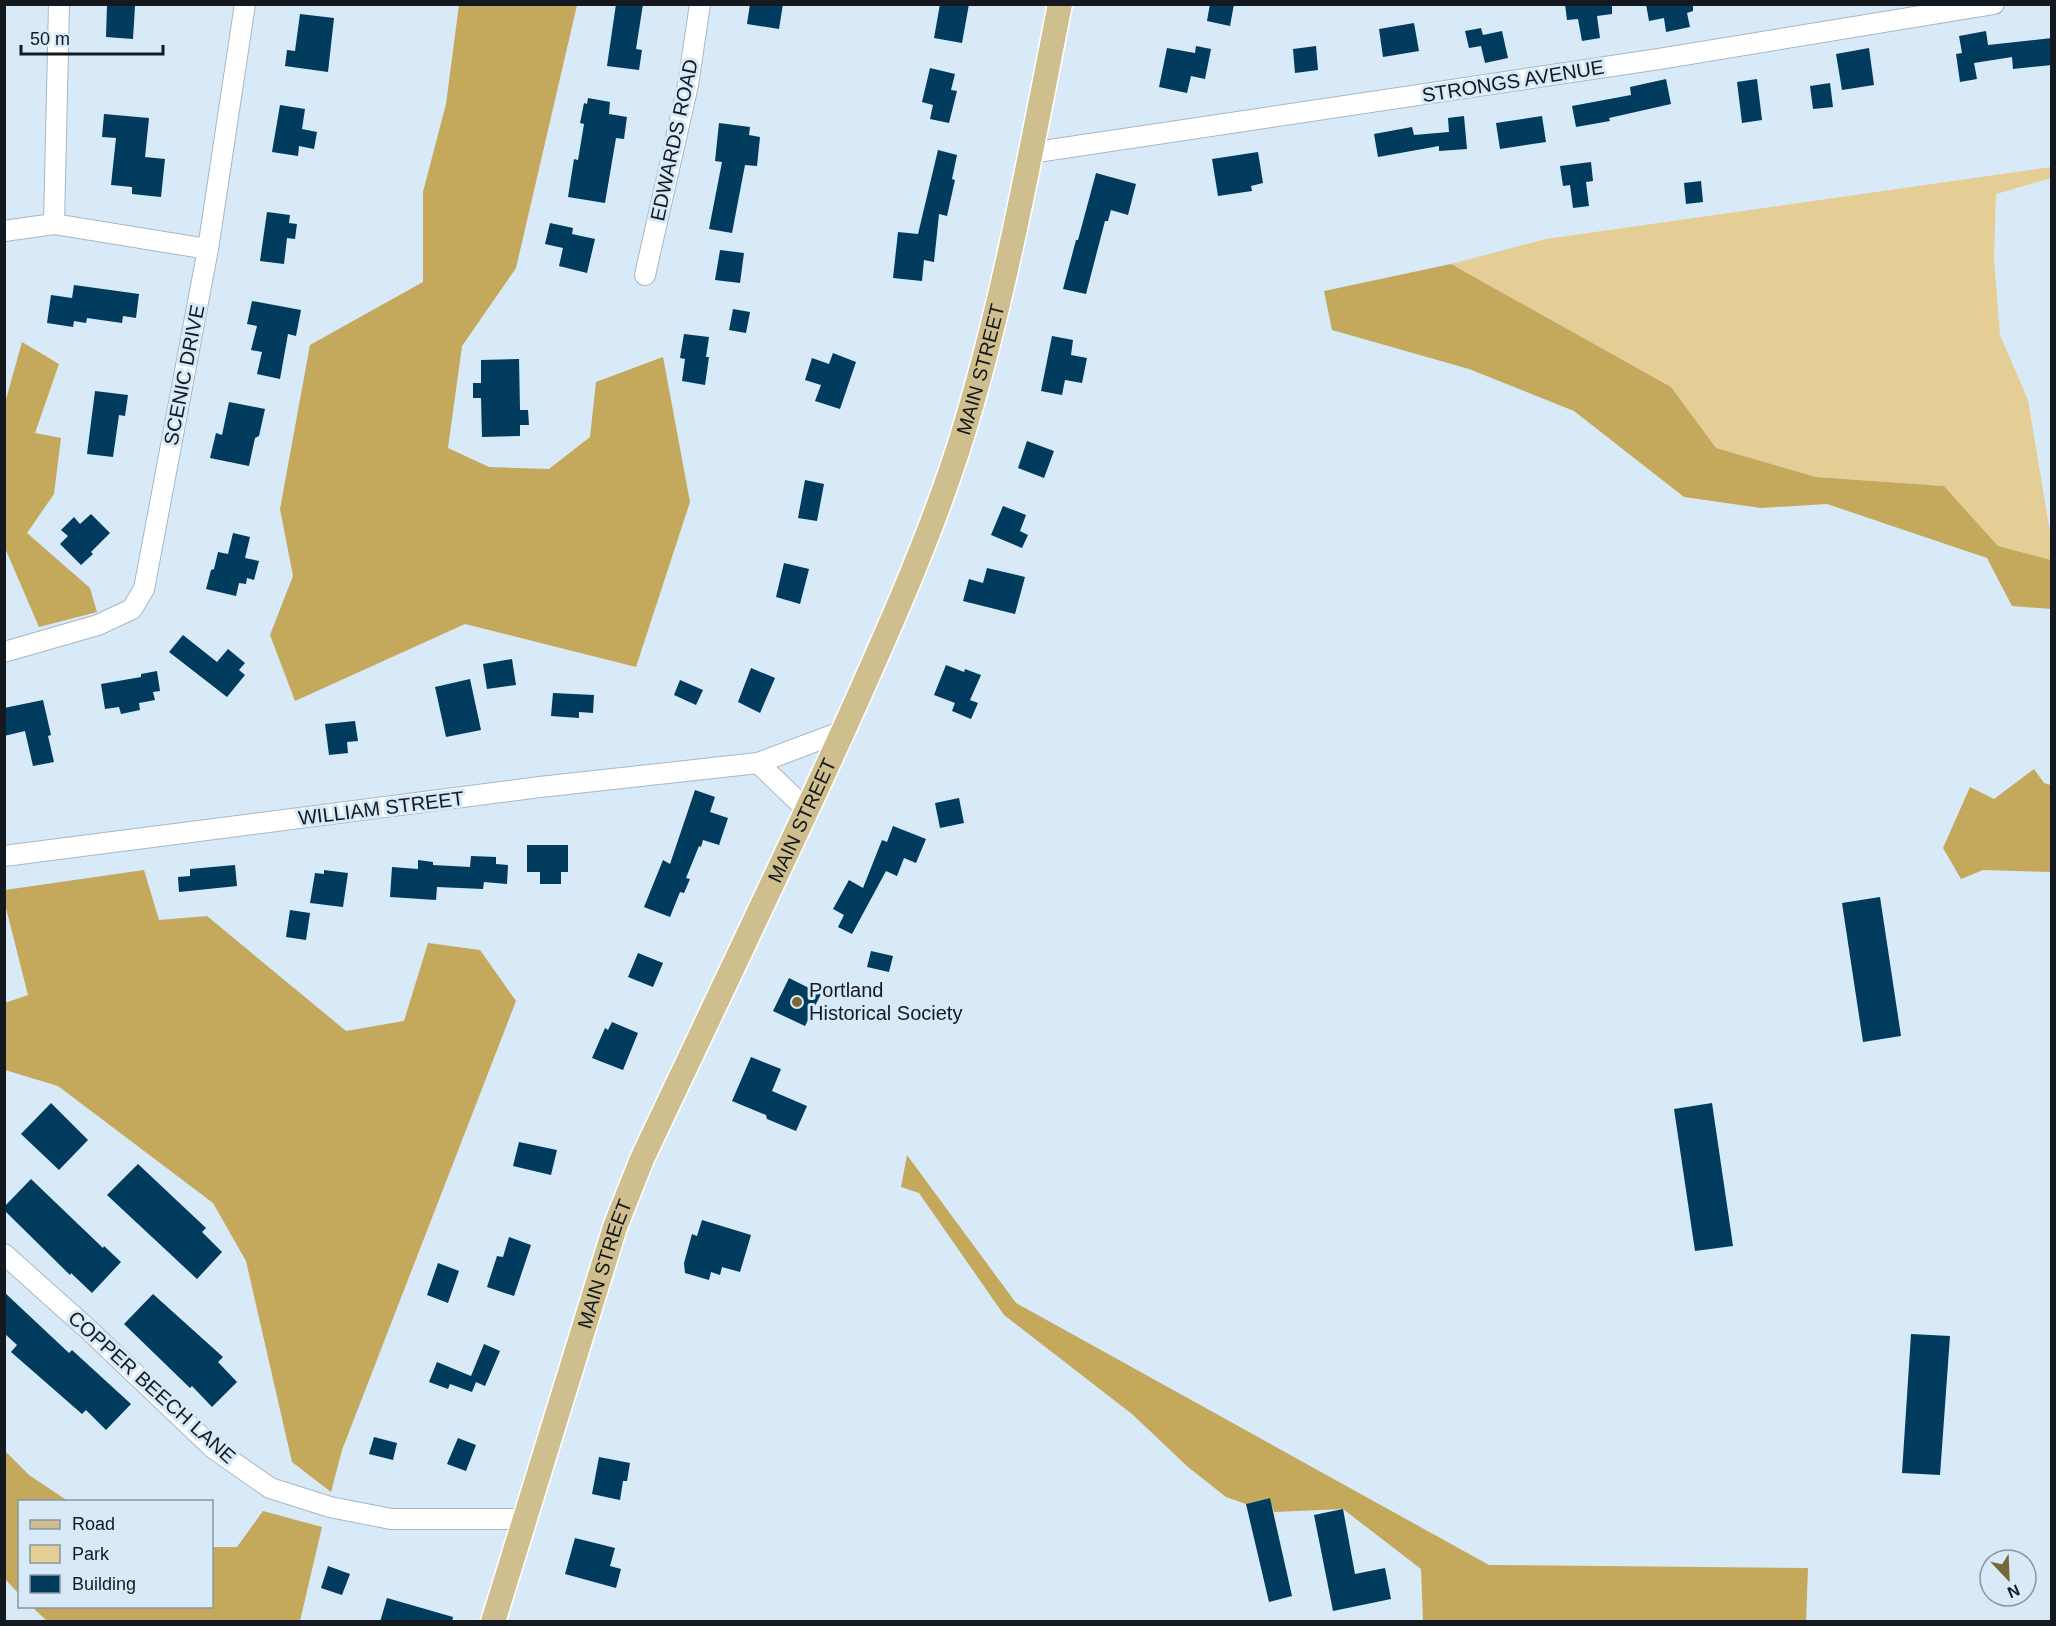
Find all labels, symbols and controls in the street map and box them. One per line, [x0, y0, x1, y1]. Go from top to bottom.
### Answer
scale bar [21, 18, 164, 56]
text: 50 m [30, 29, 70, 49]
street label: STRONGS AVENUE [1420, 56, 1606, 106]
street label: EDWARDS ROAD [646, 57, 702, 223]
street label: MAIN STREET [952, 302, 1009, 437]
street label: SCENIC DRIVE [160, 303, 208, 447]
street label: MAIN STREET [764, 755, 840, 886]
street label: WILLIAM STREET [297, 787, 465, 829]
place label: Portland Historical Society [809, 979, 962, 1024]
marker: Portland Historical Society [790, 995, 804, 1009]
street label: MAIN STREET [573, 1196, 636, 1331]
street label: COPPER BEECH LANE [64, 1306, 240, 1468]
legend [18, 1500, 213, 1608]
text: Road [72, 1514, 115, 1534]
text: Park [72, 1544, 110, 1564]
north arrow [1978, 1548, 2038, 1608]
text: Building [72, 1574, 136, 1594]
text: N [2005, 1581, 2022, 1601]

